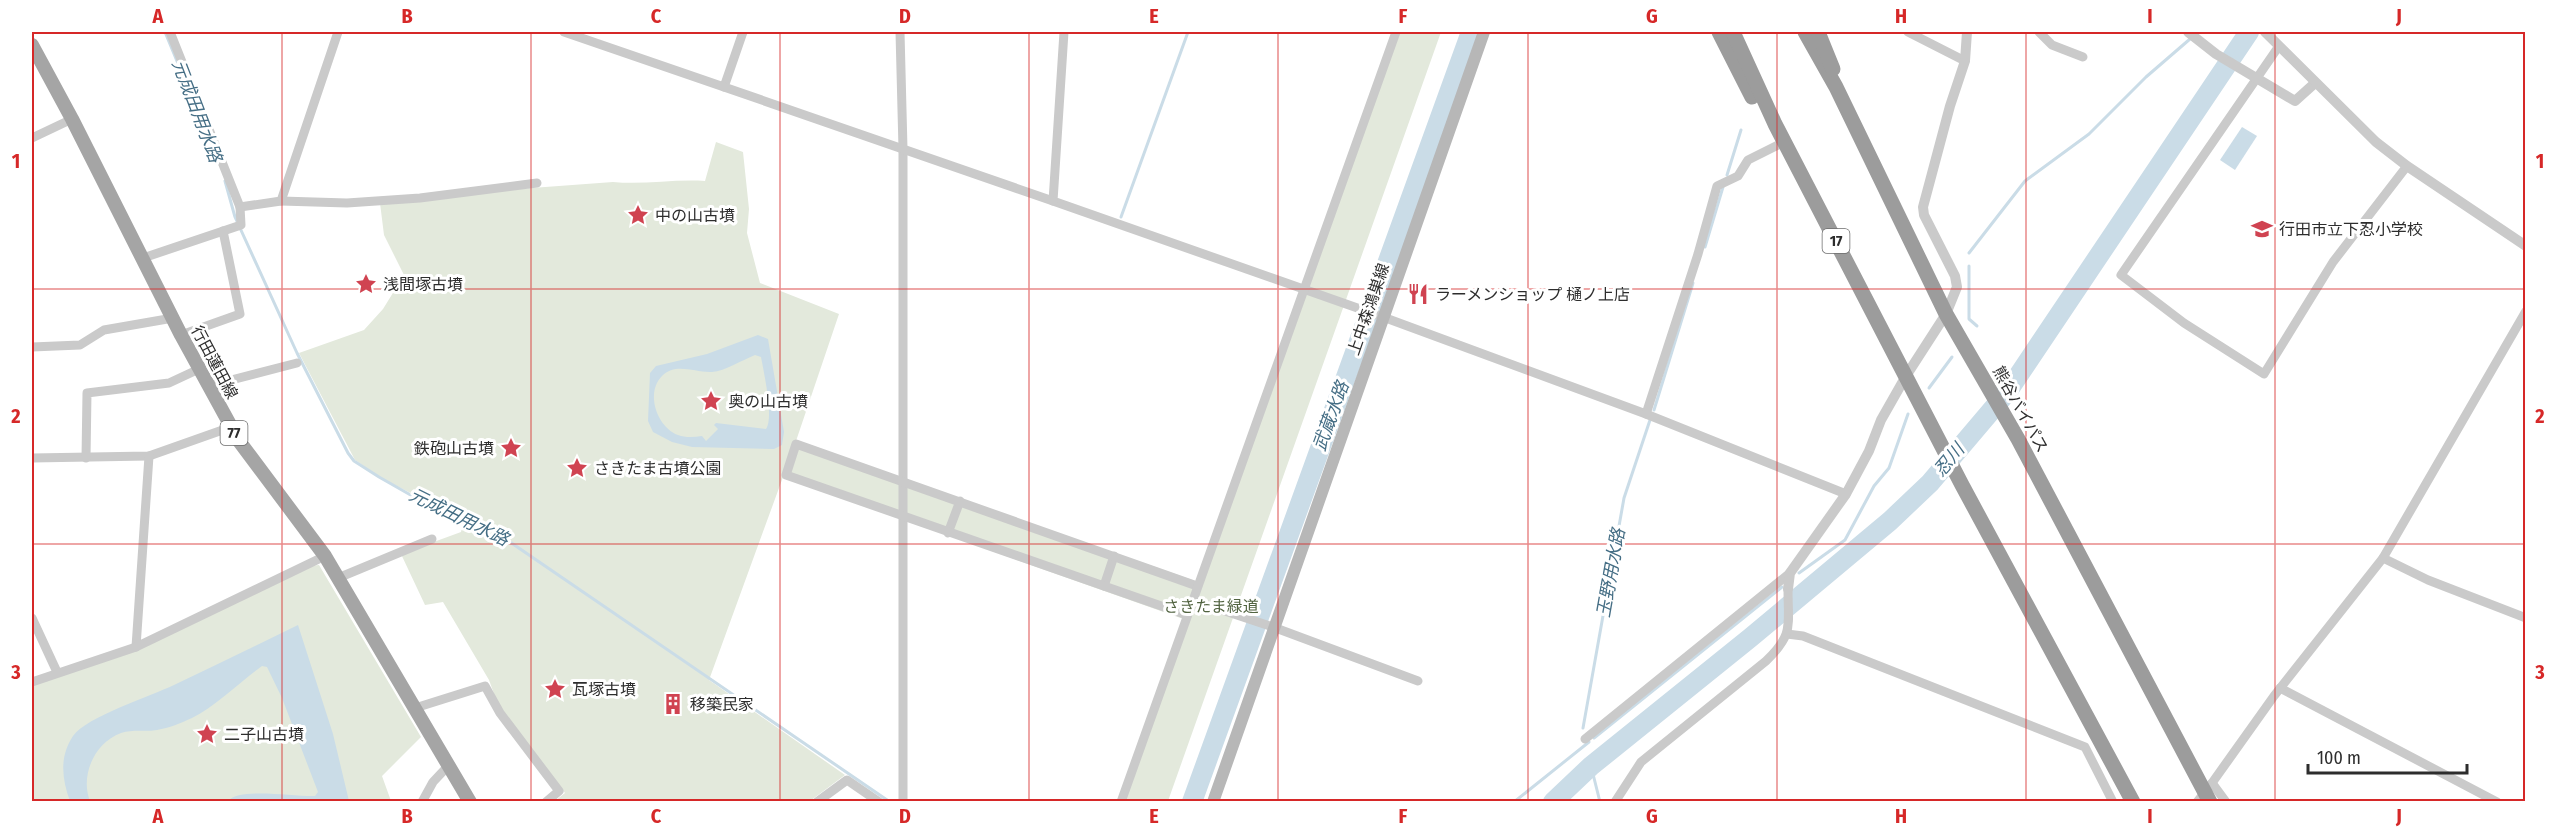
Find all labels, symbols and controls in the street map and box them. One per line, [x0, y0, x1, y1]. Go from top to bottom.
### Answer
text: A [152, 4, 165, 28]
text: B [401, 4, 413, 28]
text: C [651, 4, 662, 28]
text: D [899, 4, 911, 28]
text: E [1149, 4, 1159, 28]
text: F [1399, 4, 1408, 28]
text: G [1646, 4, 1658, 28]
text: H [1895, 4, 1907, 28]
text: I [2147, 4, 2153, 28]
text: J [2395, 4, 2402, 28]
water label: 元成田用水路 [167, 57, 227, 167]
text: 1 [12, 149, 20, 173]
text: 1 [2536, 149, 2544, 173]
place icon: 中の山古墳 [626, 203, 650, 227]
place label: 中の山古墳 [655, 206, 735, 225]
school or university icon: 行田市立下忍小学校 [2250, 217, 2274, 241]
place label: 行田市立下忍小学校 [2279, 220, 2423, 239]
road number: 17 [1822, 229, 1850, 253]
street label: 上中森鴻巣線 [1344, 261, 1393, 358]
place icon: 浅間塚古墳 [354, 272, 378, 296]
place label: 浅間塚古墳 [383, 275, 463, 294]
restaurant icon: ラーメンショップ 樋ノ上店 [1406, 282, 1430, 306]
place label: ラーメンショップ 樋ノ上店 [1435, 285, 1630, 304]
street label: 行田蓮田線 [187, 322, 242, 402]
street label: 熊谷バイパス [1989, 363, 2052, 456]
water label: 武蔵水路 [1308, 377, 1354, 454]
place icon: 奥の山古墳 [699, 389, 723, 413]
place label: 奥の山古墳 [728, 392, 808, 411]
text: 2 [10, 404, 21, 428]
text: 2 [2534, 404, 2545, 428]
road number: 77 [220, 421, 248, 445]
place icon: 鉄砲山古墳 [499, 436, 523, 460]
water label: 忍川 [1929, 438, 1970, 481]
place label: 鉄砲山古墳 [414, 439, 494, 458]
place icon: さきたま古墳公園 [565, 456, 589, 480]
place label: さきたま古墳公園 [594, 459, 722, 478]
water label: 元成田用水路 [406, 483, 514, 551]
water label: 玉野用水路 [1592, 525, 1630, 619]
park label: さきたま緑道 [1163, 597, 1259, 616]
text: 3 [10, 660, 21, 684]
text: 3 [2534, 660, 2545, 684]
place icon: 瓦塚古墳 [543, 677, 567, 701]
place label: 瓦塚古墳 [572, 680, 636, 699]
building icon: 移築民家 [661, 692, 685, 716]
place label: 移築民家 [690, 695, 754, 714]
place icon: 二子山古墳 [195, 722, 219, 746]
place label: 二子山古墳 [224, 725, 304, 744]
scale bar [2308, 737, 2467, 775]
text: 100 m [2317, 747, 2361, 769]
text: A [152, 804, 165, 828]
text: B [401, 804, 413, 828]
text: C [651, 804, 662, 828]
text: D [899, 804, 911, 828]
text: E [1149, 804, 1159, 828]
text: F [1399, 804, 1408, 828]
text: G [1646, 804, 1658, 828]
text: H [1895, 804, 1907, 828]
text: I [2147, 804, 2153, 828]
text: J [2395, 804, 2402, 828]

